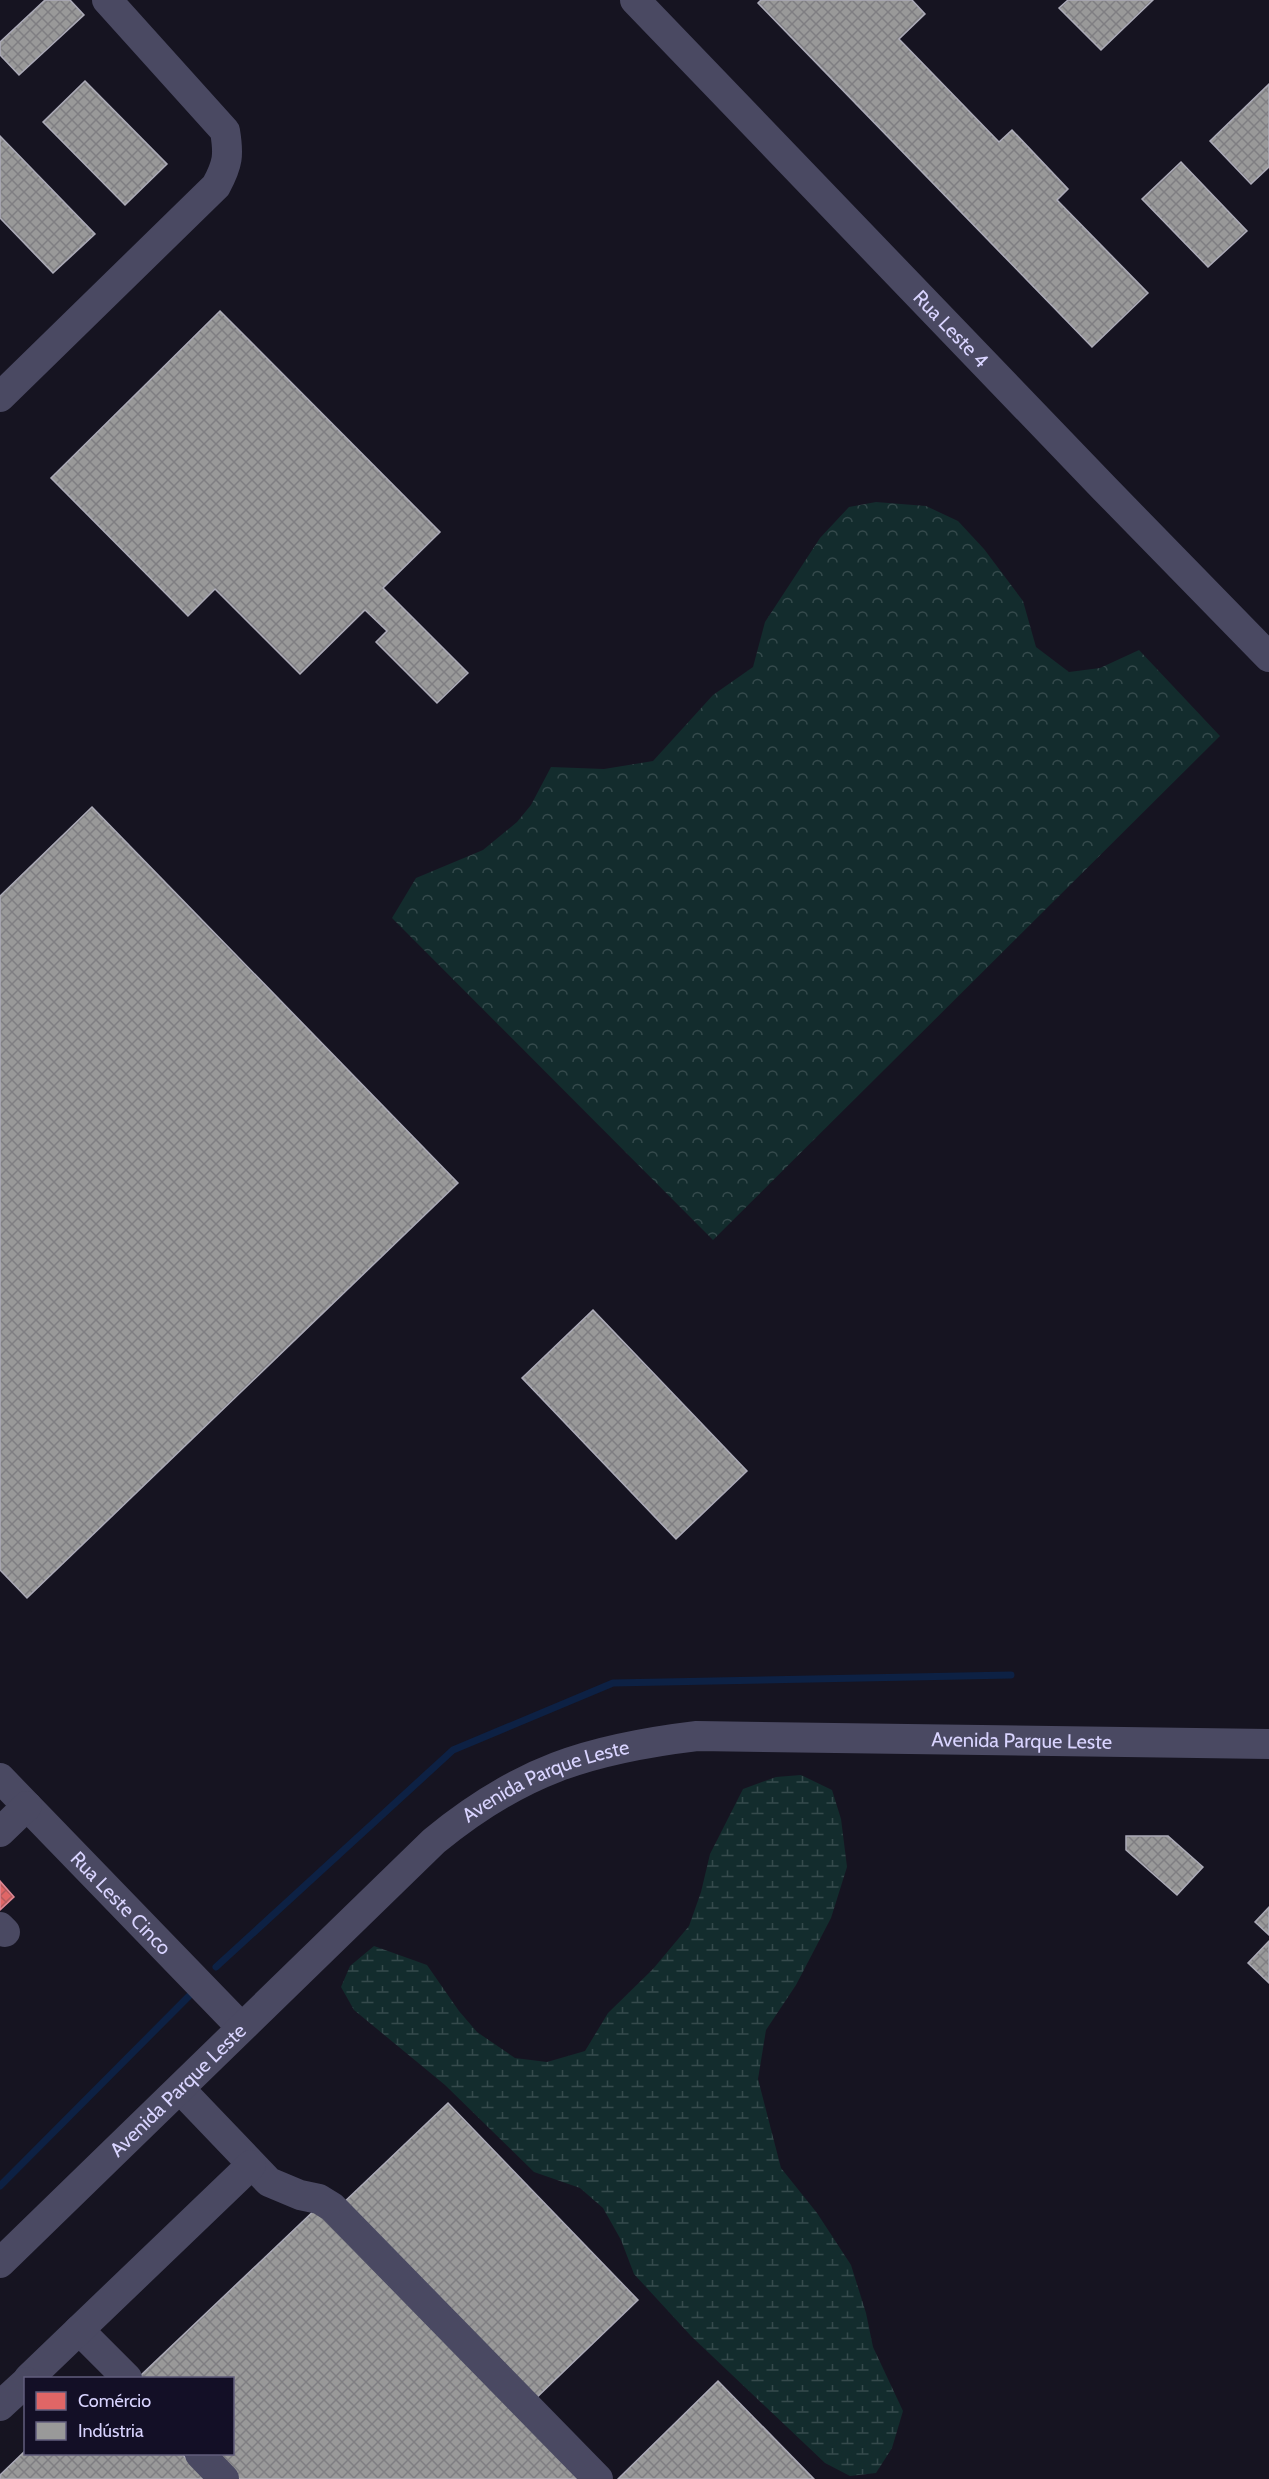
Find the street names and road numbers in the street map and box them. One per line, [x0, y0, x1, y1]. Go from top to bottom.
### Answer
street label: Rua Leste 4 [908, 285, 994, 373]
street label: Avenida Parque Leste [931, 1727, 1112, 1754]
street label: Avenida Parque Leste [457, 1735, 631, 1827]
street label: Rua Leste Cinco [66, 1846, 176, 1960]
street label: Avenida Parque Leste [105, 2019, 251, 2162]

